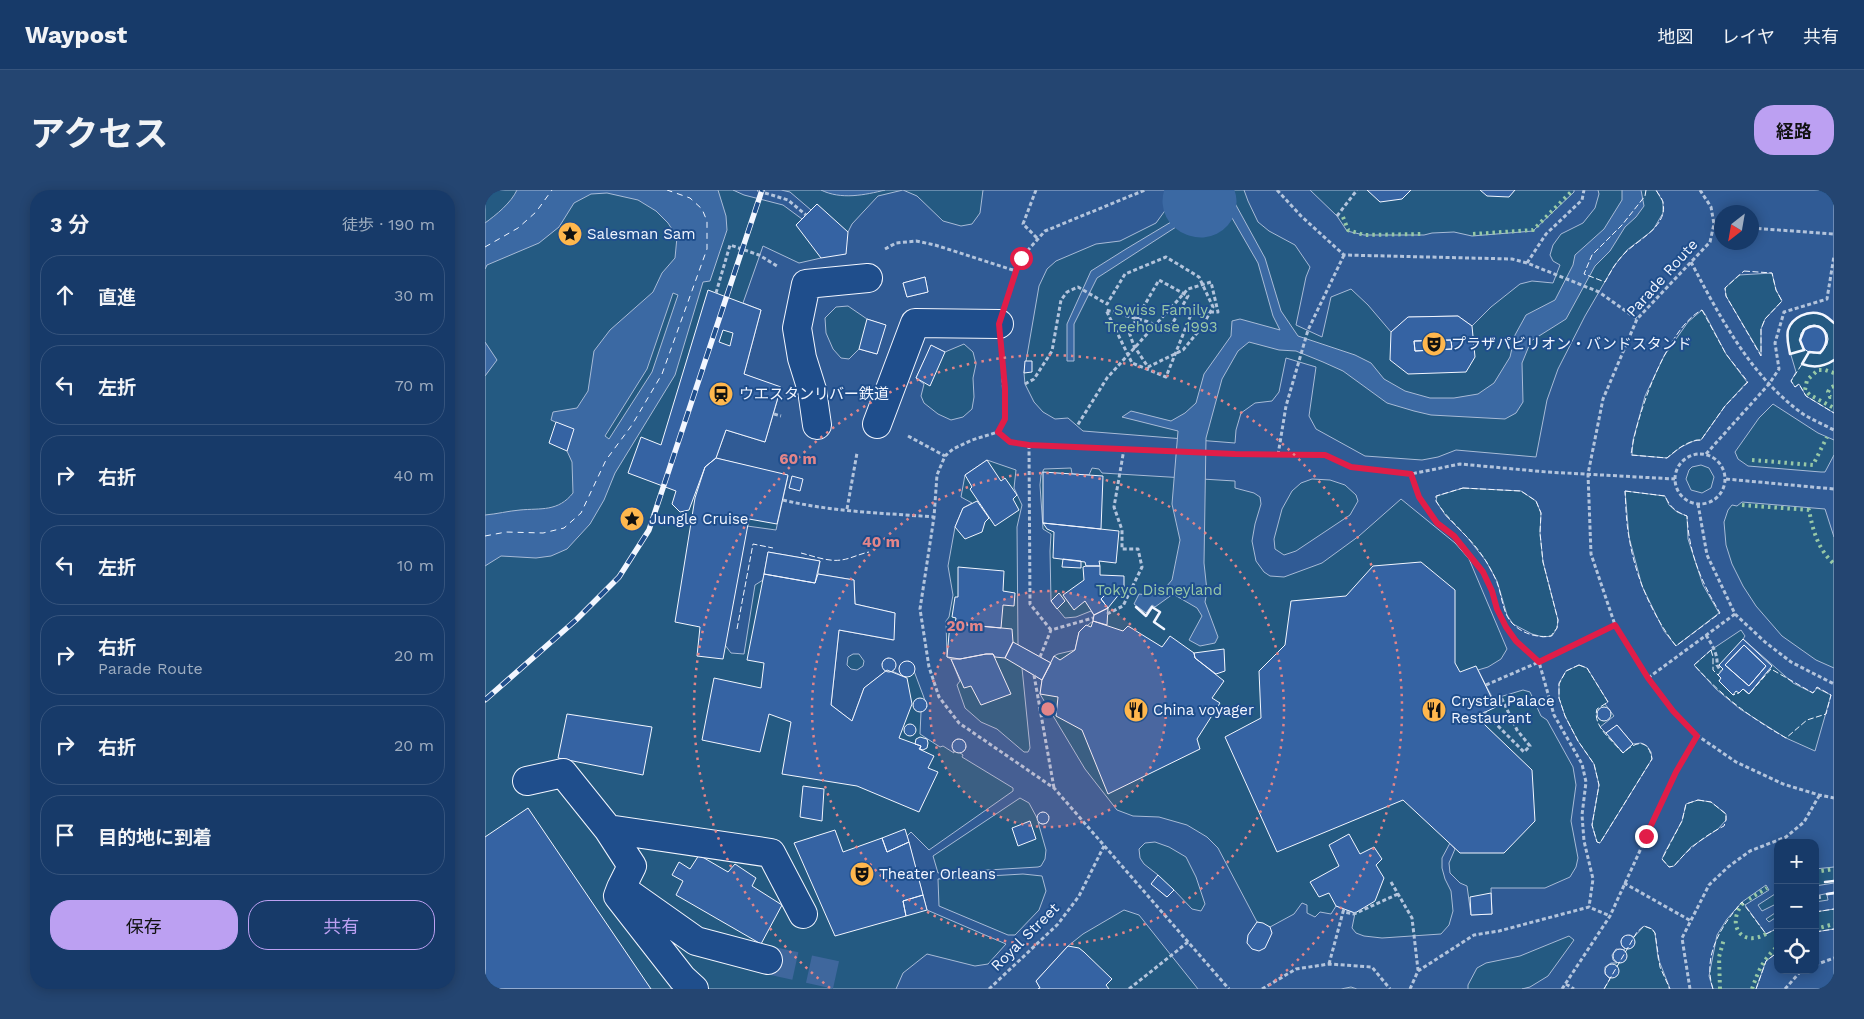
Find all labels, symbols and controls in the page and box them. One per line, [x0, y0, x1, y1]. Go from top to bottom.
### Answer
text: Waypost [25, 21, 127, 49]
text: 地図 [1658, 26, 1694, 47]
text: レイヤ [1722, 26, 1775, 47]
text: 共有 [1803, 26, 1839, 47]
button: 経路 [1754, 105, 1834, 155]
text: アクセス [30, 113, 168, 155]
north arrow [1714, 205, 1759, 250]
text: 3 分 [50, 212, 89, 237]
text: 徒歩 · 190 m [342, 215, 435, 234]
place icon: Salesman Sam [557, 221, 583, 247]
place label: Salesman Sam [587, 225, 696, 243]
street label: Parade Route [1622, 236, 1702, 320]
route start [1010, 247, 1033, 270]
icon: ahead [51, 281, 79, 309]
text: 直進 [98, 286, 136, 309]
text: 30 m [394, 286, 434, 305]
park label: Swiss Family Treehouse 1993 [1105, 301, 1217, 336]
theatre icon: プラザパビリオン・バンドスタンド [1421, 331, 1447, 357]
place label: プラザパビリオン・バンドスタンド [1451, 335, 1692, 353]
icon: left [51, 371, 79, 399]
text: 左折 [98, 376, 136, 399]
text: 70 m [395, 376, 434, 395]
station icon: ウエスタンリバー鉄道 [708, 381, 734, 407]
place label: ウエスタンリバー鉄道 [739, 385, 889, 403]
text: 60 m [779, 450, 817, 468]
icon: right [51, 461, 79, 489]
text: 右折 [98, 466, 136, 489]
text: 40 m [394, 466, 434, 485]
place icon: Jungle Cruise [619, 506, 645, 532]
place label: Jungle Cruise [649, 510, 748, 528]
text: 40 m [862, 533, 900, 551]
icon: left [51, 551, 79, 579]
text: 左折 [98, 556, 136, 579]
text: 10 m [397, 556, 434, 575]
park label: Tokyo Disneyland [1096, 581, 1222, 599]
text: 20 m [946, 617, 984, 635]
text: 右折 [98, 636, 136, 659]
icon: right [51, 641, 79, 669]
text: 20 m [394, 646, 434, 665]
text: Parade Route [98, 659, 203, 678]
place label: Crystal Palace Restaurant [1451, 692, 1555, 727]
restaurant icon: China voyager [1123, 697, 1149, 723]
restaurant icon: Crystal Palace Restaurant [1421, 697, 1447, 723]
centre of rings [1039, 700, 1057, 718]
place label: China voyager [1153, 701, 1254, 719]
icon: right [51, 731, 79, 759]
text: 右折 [98, 736, 136, 759]
text: 20 m [394, 736, 434, 755]
icon: arrive [51, 821, 79, 849]
route end [1635, 825, 1658, 848]
text: 目的地に到着 [98, 826, 212, 849]
map controls [1774, 839, 1819, 974]
button: + [1774, 839, 1819, 884]
theatre icon: Theater Orleans [849, 861, 875, 887]
place label: Theater Orleans [879, 865, 996, 883]
button: − [1774, 884, 1819, 929]
street label: Royal Street [987, 899, 1063, 975]
button: 保存 [50, 900, 238, 950]
button: 共有 [248, 900, 435, 950]
button: locate [1774, 929, 1819, 974]

